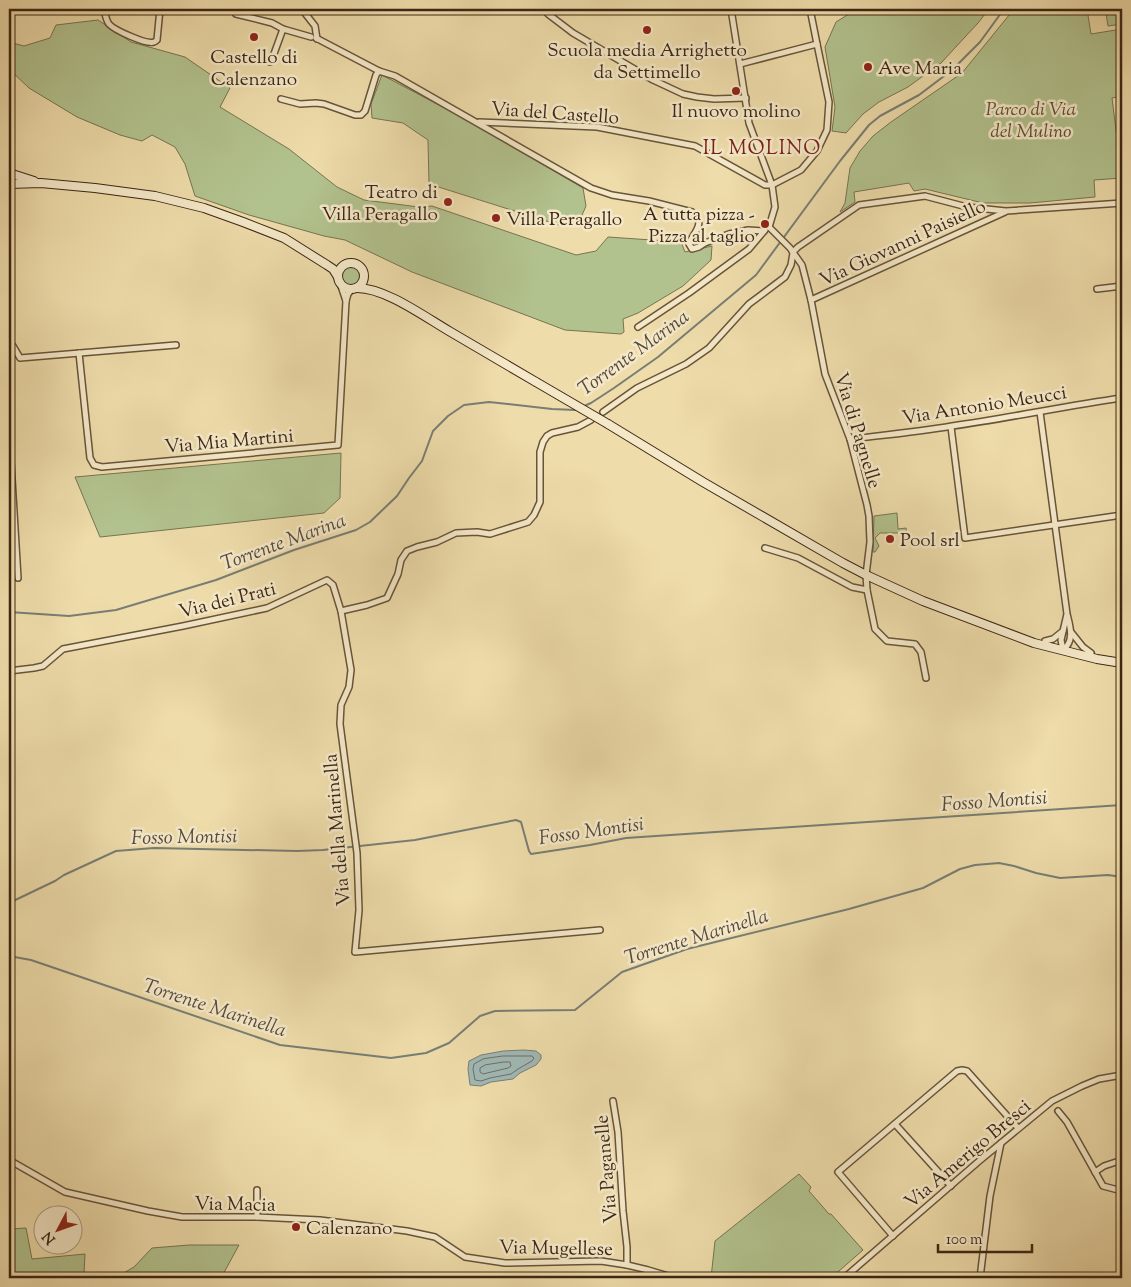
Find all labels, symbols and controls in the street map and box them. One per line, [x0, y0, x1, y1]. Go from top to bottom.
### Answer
marker: Scuola media Arrighetto da Settimello [641, 24, 653, 36]
marker: Castello di Calenzano [248, 31, 260, 43]
place label: Scuola media Arrighetto da Settimello [547, 38, 747, 87]
place label: Castello di Calenzano [210, 45, 298, 94]
place label: Ave Maria [878, 56, 962, 83]
marker: Ave Maria [862, 61, 874, 73]
marker: Il nuovo molino [730, 85, 742, 97]
street label: Via del Castello [490, 97, 620, 132]
park label: Parco di Via del Mulino [986, 97, 1076, 146]
place label: Il nuovo molino [671, 99, 801, 126]
district label: IL MOLINO [703, 135, 821, 164]
place label: Teatro di Villa Peragallo [322, 180, 438, 229]
street label: Via Giovanni Paisiello [815, 194, 991, 295]
marker: Teatro di Villa Peragallo [442, 196, 454, 208]
place label: A tutta pizza - Pizza al taglio [643, 202, 755, 251]
place label: Villa Peragallo [506, 207, 622, 234]
marker: Villa Peragallo [490, 212, 502, 224]
marker: A tutta pizza - Pizza al taglio [759, 218, 771, 230]
water label: Torrente Marina [573, 304, 696, 404]
street label: Via di Pagnelle [826, 369, 887, 492]
street label: Via Antonio Meucci [900, 380, 1069, 433]
street label: Via Mia Martini [163, 423, 295, 462]
water label: Torrente Marina [217, 507, 350, 579]
place label: Pool srl [900, 528, 960, 555]
marker: Pool srl [884, 533, 896, 545]
street label: Via dei Prati [176, 576, 279, 627]
street label: Via della Marinella [318, 752, 359, 907]
water label: Fosso Montisi [940, 784, 1048, 821]
water label: Fosso Montisi [537, 811, 646, 854]
water label: Fosso Montisi [131, 823, 237, 854]
water label: Torrente Marinella [621, 903, 772, 974]
water label: Torrente Marinella [139, 973, 290, 1046]
street label: Via Amerigo Bresci [900, 1094, 1038, 1216]
street label: Via Paganelle [589, 1113, 626, 1224]
street label: Via Macia [194, 1191, 276, 1220]
north arrow [32, 1204, 82, 1254]
place label: Calenzano [306, 1216, 392, 1243]
marker: Calenzano [290, 1221, 302, 1233]
scale bar [938, 1222, 1032, 1254]
text: N [38, 1226, 61, 1248]
text: 100 m [946, 1230, 983, 1251]
street label: Via Mugellese [499, 1235, 613, 1264]

